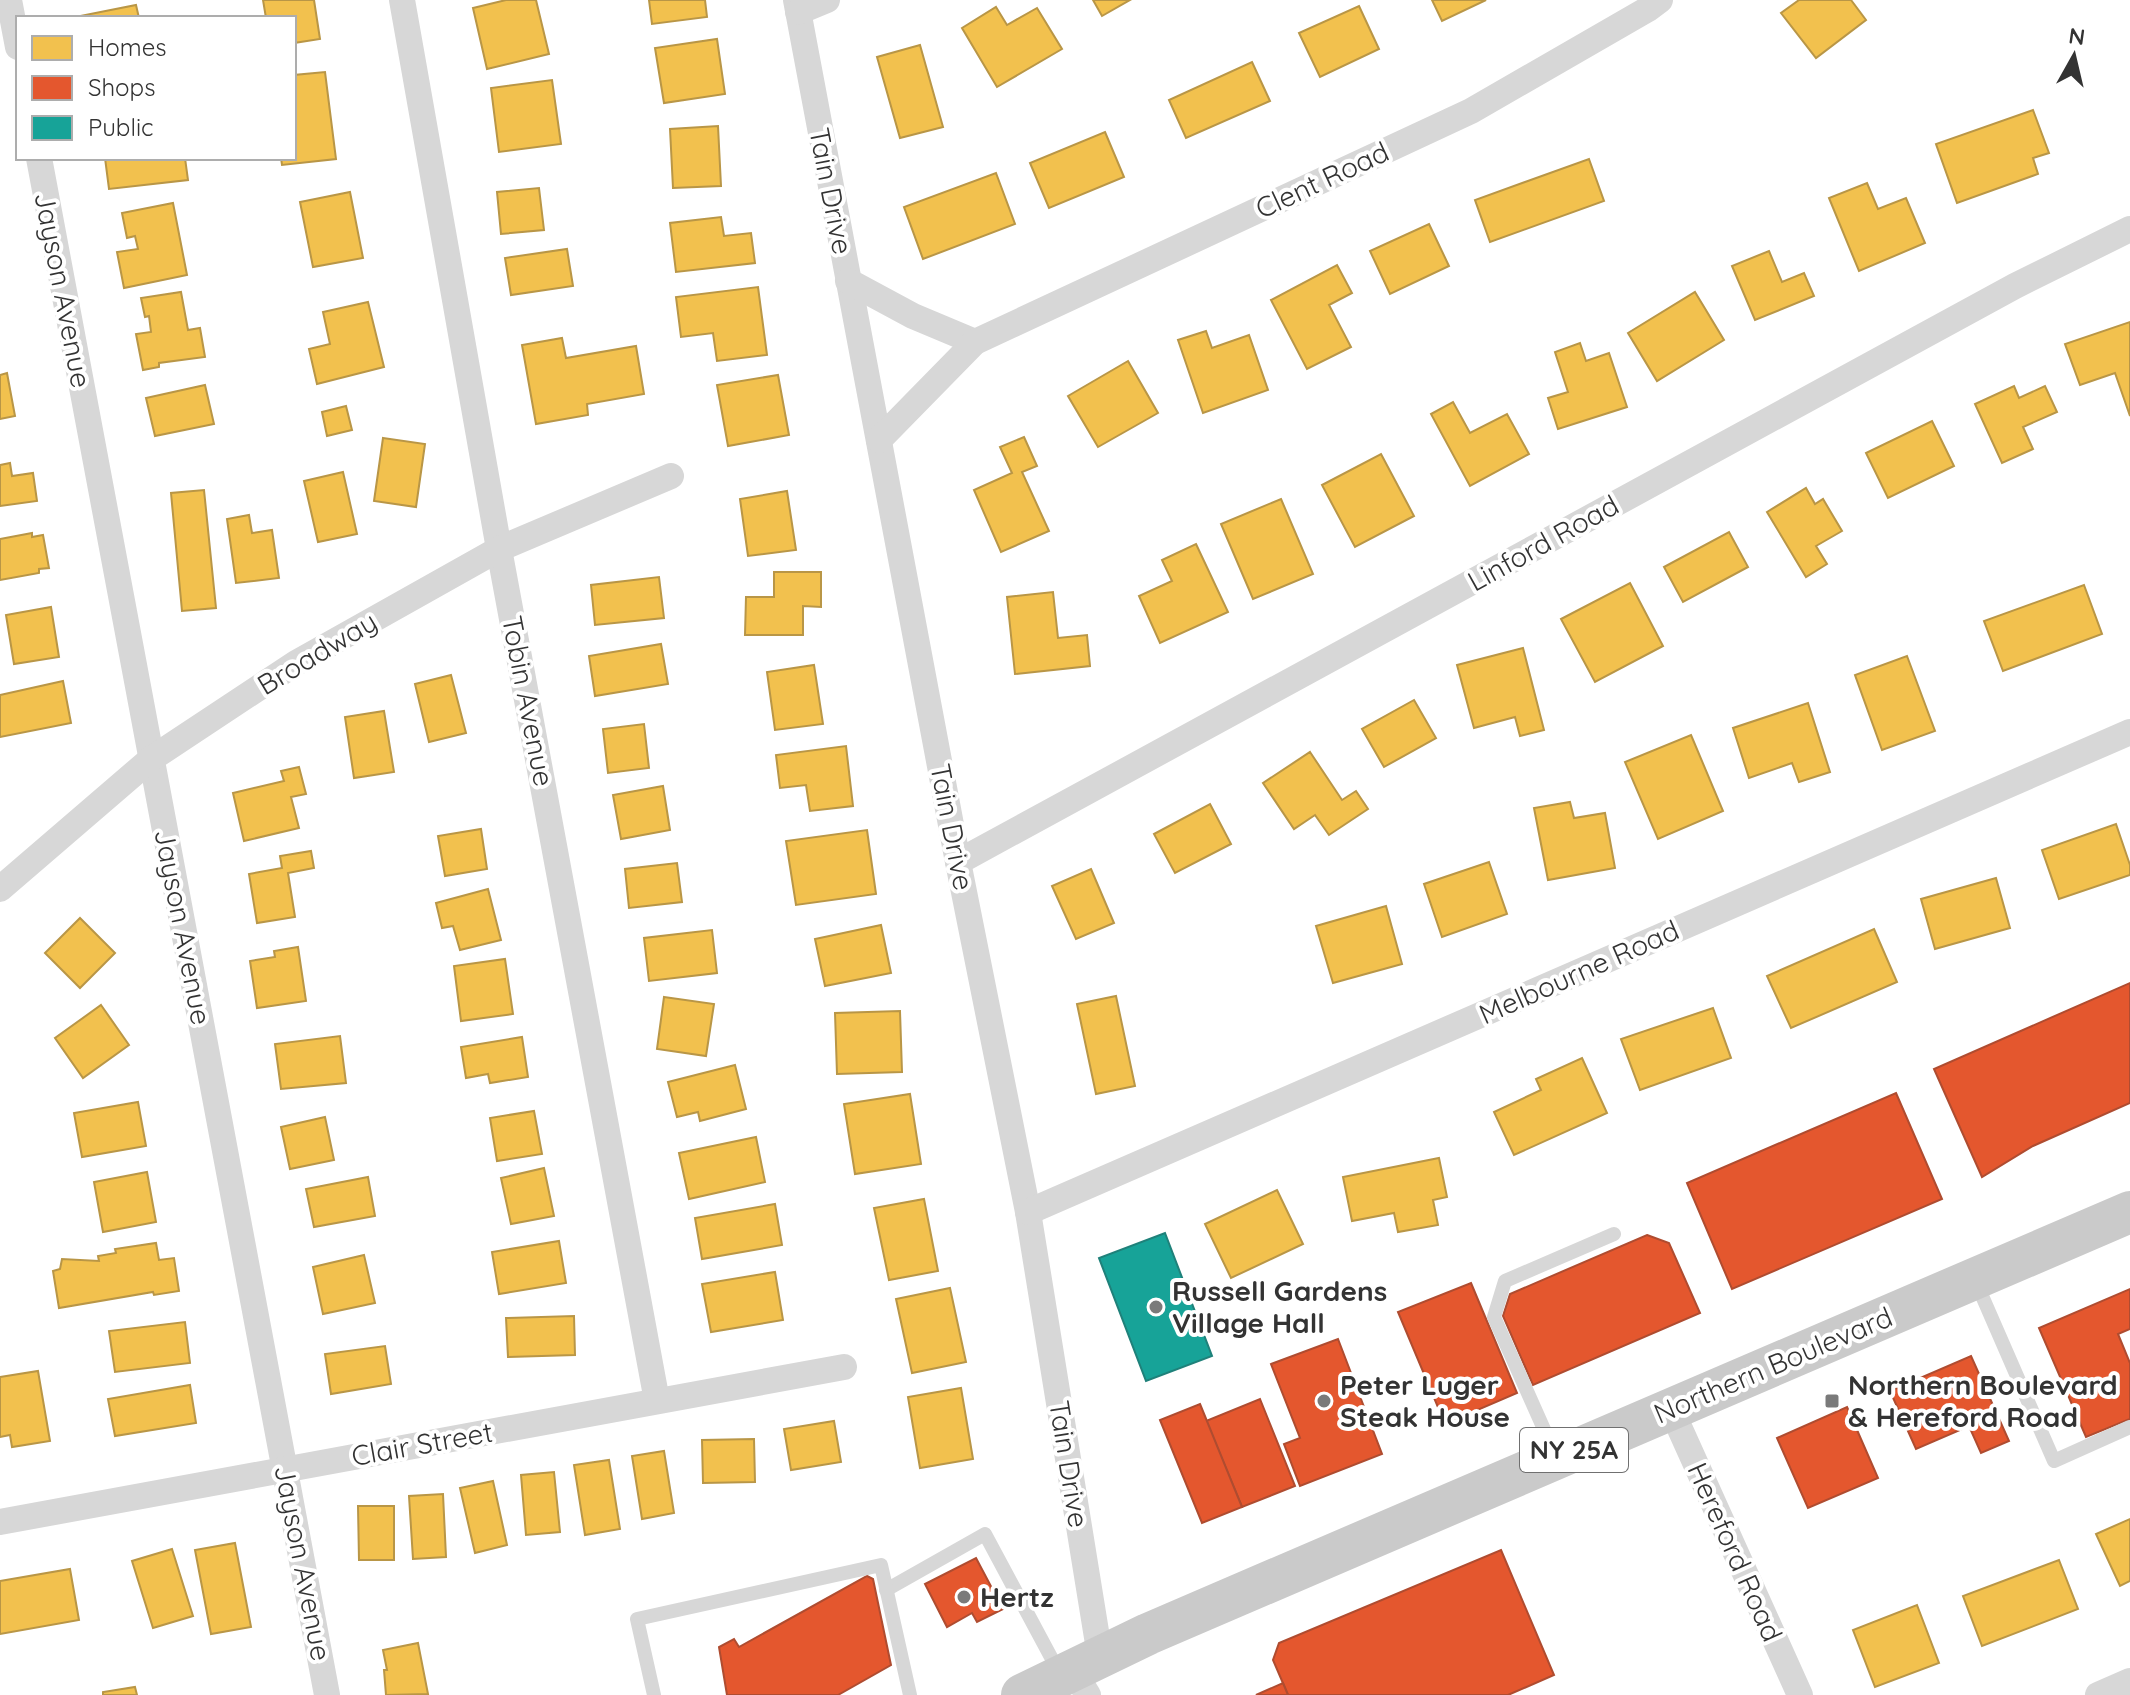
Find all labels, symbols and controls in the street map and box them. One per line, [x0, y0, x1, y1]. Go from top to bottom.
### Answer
legend [16, 16, 296, 160]
north arrow [2034, 16, 2114, 96]
text: N [2067, 21, 2087, 51]
text: Homes [88, 32, 166, 62]
text: Shops [88, 72, 155, 102]
text: Public [88, 112, 153, 142]
street label: Tain Drive [802, 125, 861, 257]
street label: Clent Road [1250, 133, 1394, 226]
street label: Jayson Avenue [27, 189, 100, 391]
street label: Linford Road [1461, 487, 1624, 598]
street label: Broadway [251, 603, 383, 702]
street label: Tobin Avenue [495, 613, 562, 789]
street label: Tain Drive [923, 761, 982, 893]
street label: Jayson Avenue [147, 826, 220, 1028]
street label: Melbourne Road [1473, 912, 1684, 1031]
place label: Russell Gardens Village Hall [1172, 1273, 1387, 1340]
marker: Russell Gardens Village Hall [1147, 1298, 1165, 1316]
street label: Northern Boulevard [1648, 1298, 1897, 1431]
place label: Peter Luger Steak House [1340, 1367, 1510, 1434]
place label: Northern Boulevard & Hereford Road [1848, 1367, 2118, 1434]
marker: Peter Luger Steak House [1315, 1392, 1333, 1410]
marker: Northern Boulevard & Hereford Road [1823, 1392, 1841, 1410]
street label: Tain Drive [1042, 1398, 1097, 1530]
street label: Clair Street [349, 1414, 495, 1473]
road number: NY 25A [1520, 1428, 1628, 1472]
street label: Hereford Road [1680, 1457, 1791, 1647]
street label: Jayson Avenue [267, 1462, 340, 1664]
place label: Hertz [980, 1579, 1054, 1614]
marker: Hertz [955, 1588, 973, 1606]

